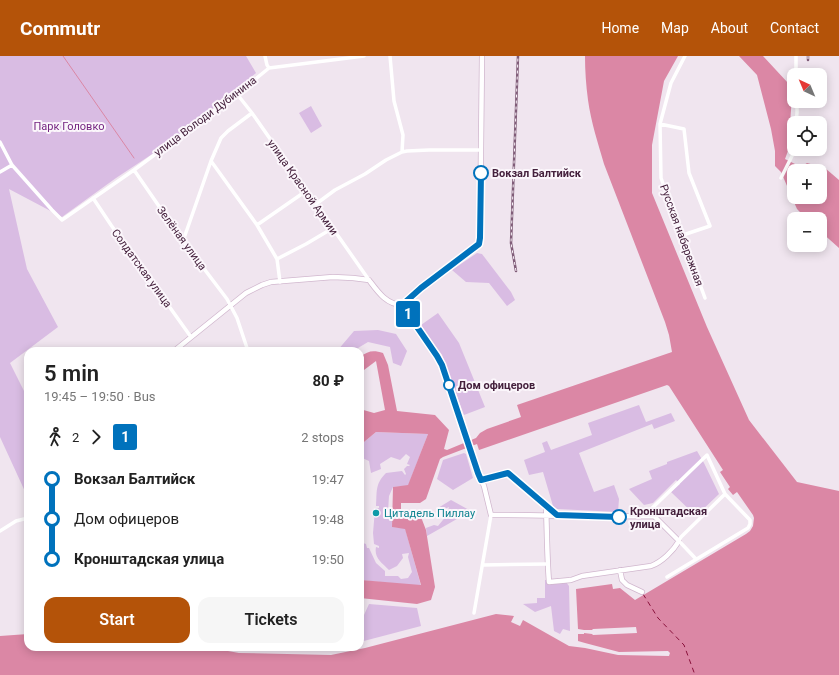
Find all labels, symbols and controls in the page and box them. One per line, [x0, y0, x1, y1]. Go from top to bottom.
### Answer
text: Commutr [20, 17, 100, 40]
text: Home [601, 20, 639, 36]
text: Map [661, 20, 689, 36]
text: About [711, 20, 748, 36]
text: Contact [770, 20, 819, 36]
north arrow [787, 68, 827, 108]
map controls [787, 68, 827, 252]
street label: улица Володи Дубинина [152, 74, 259, 159]
button: locate [787, 116, 827, 156]
park label: Парк Головко [33, 120, 105, 133]
street label: улица Красной Армии [265, 137, 341, 238]
button: + [787, 164, 827, 204]
marker: Вокзал Балтийск [473, 165, 489, 181]
place label: Вокзал Балтийск [492, 167, 582, 180]
street label: Русская набережная [657, 182, 706, 288]
street label: Зелёная улица [154, 204, 209, 273]
button: − [787, 212, 827, 252]
street label: Солдатская улица [109, 227, 174, 310]
line badge: 1 [395, 301, 421, 327]
text: 1 [404, 306, 412, 322]
text: 5 min [44, 361, 99, 386]
text: 80 ₽ [312, 372, 344, 390]
marker: Дом офицеров [443, 379, 455, 391]
place label: Дом офицеров [458, 379, 535, 392]
text: 19:45 – 19:50 · Bus [44, 389, 156, 404]
icon: walk [44, 426, 66, 448]
icon: forward [85, 426, 107, 448]
text: 1 [121, 429, 129, 445]
text: 2 [72, 430, 79, 445]
text: 2 stops [301, 430, 344, 445]
text: Вокзал Балтийск [74, 470, 195, 488]
text: 19:47 [312, 472, 344, 487]
place label: Кронштадская улица [630, 505, 707, 531]
place label: Цитадель Пиллау [384, 507, 476, 520]
marker: Цитадель Пиллау [371, 508, 381, 518]
marker: Кронштадская улица [611, 509, 627, 525]
text: Дом офицеров [74, 510, 179, 528]
text: 19:48 [312, 512, 344, 527]
text: Кронштадская улица [74, 550, 224, 568]
text: 19:50 [312, 552, 344, 567]
button: Start [44, 597, 190, 643]
button: Tickets [198, 597, 344, 643]

